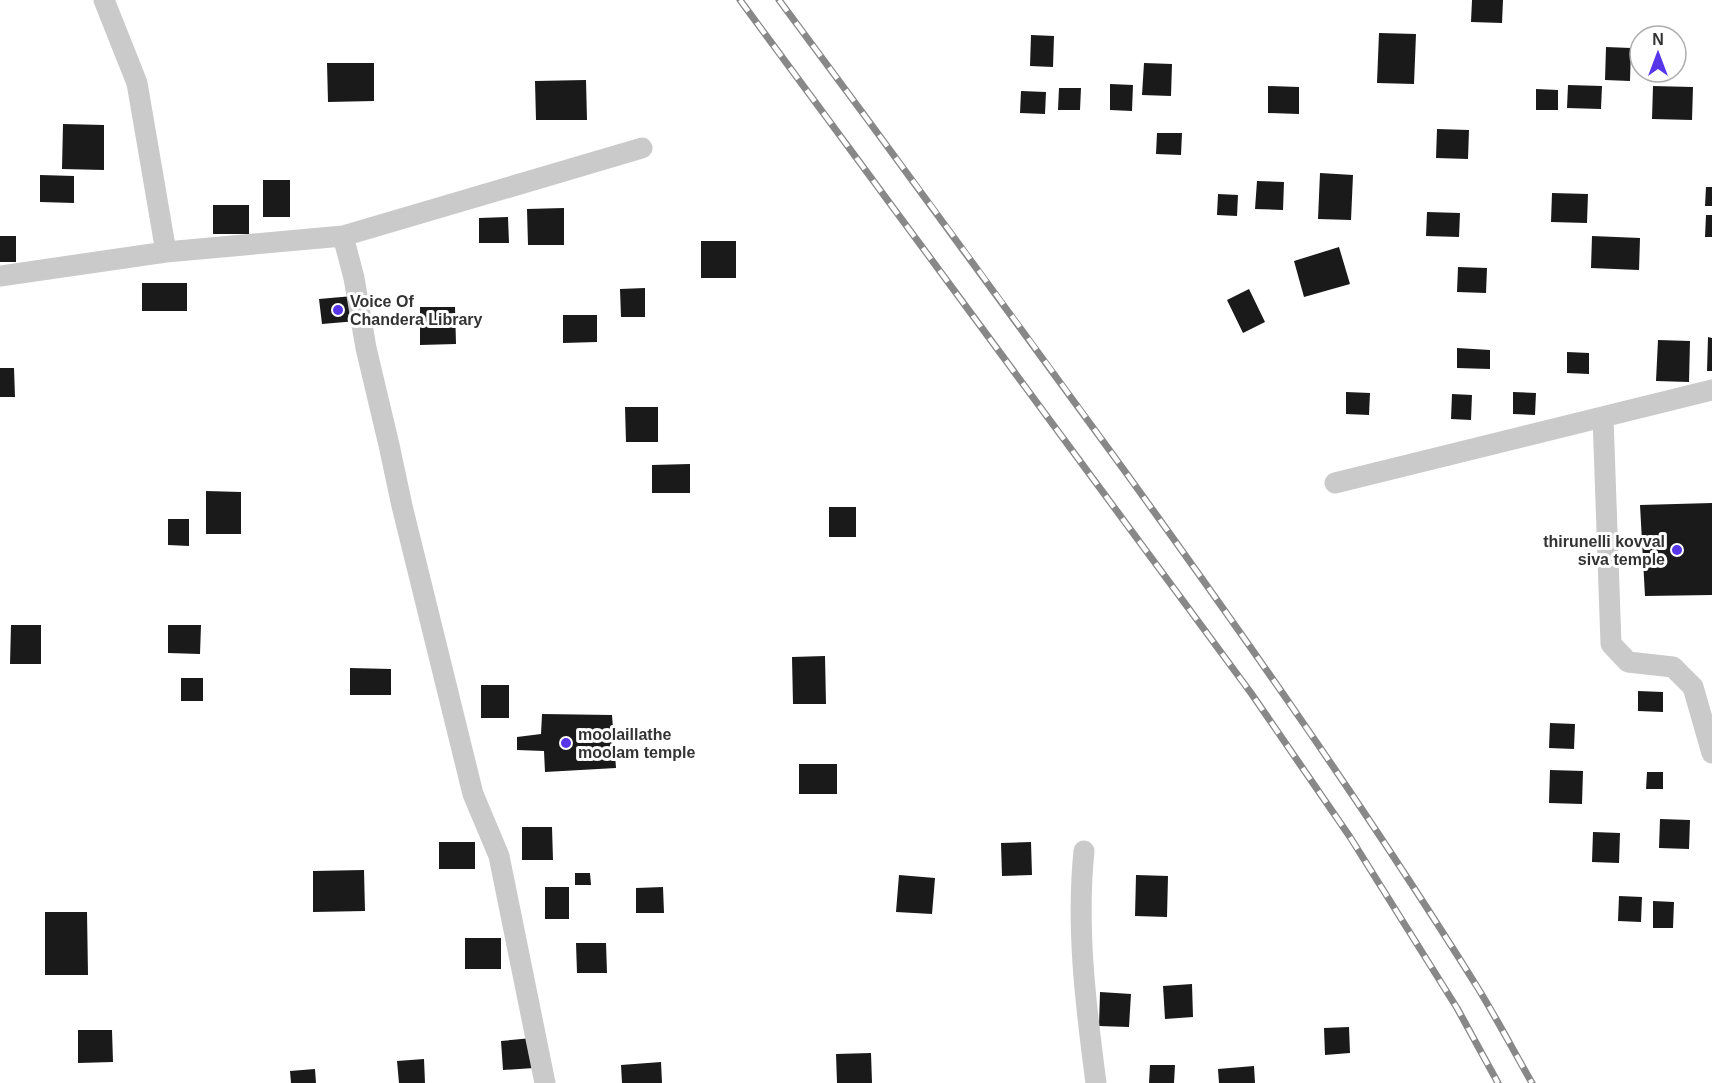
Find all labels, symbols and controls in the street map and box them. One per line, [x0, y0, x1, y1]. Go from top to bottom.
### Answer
north arrow [1628, 24, 1688, 84]
text: N [1652, 31, 1664, 48]
place label: Voice Of Chandera Library [350, 293, 483, 328]
marker: Voice Of Chandera Library [331, 303, 345, 317]
place label: thirunelli kovval siva temple [1543, 533, 1665, 568]
marker: thirunelli kovval siva temple [1670, 543, 1684, 557]
place label: moolaillathe moolam temple [578, 726, 695, 761]
marker: moolaillathe moolam temple [559, 736, 573, 750]

